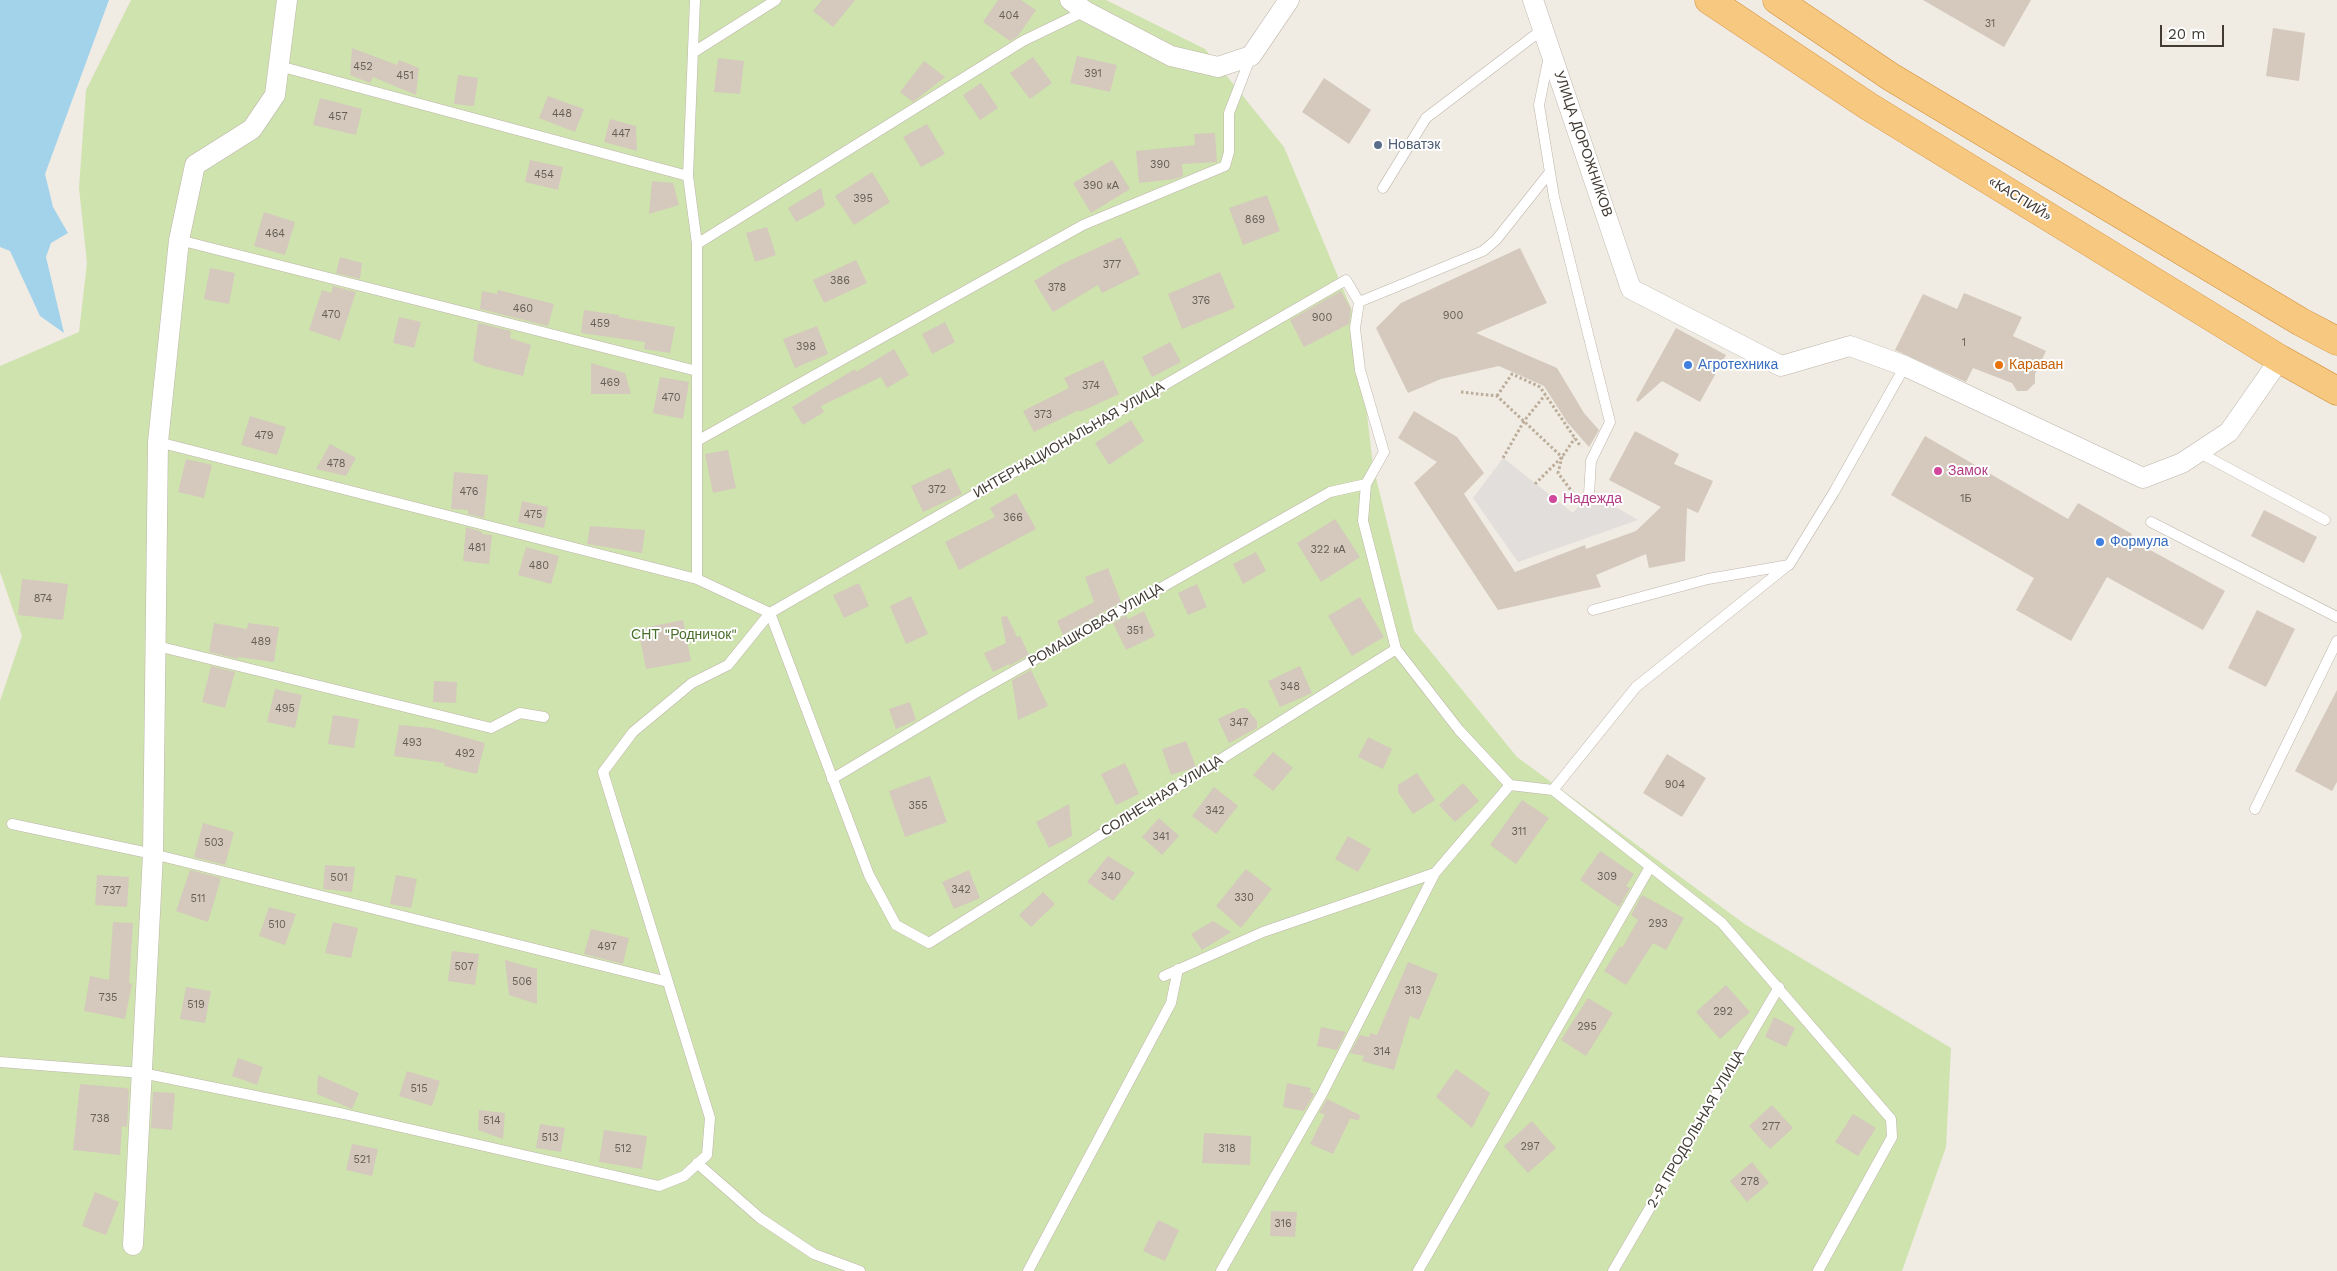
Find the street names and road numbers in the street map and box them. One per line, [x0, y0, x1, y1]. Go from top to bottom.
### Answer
street label: УЛИЦА ДОРОЖНИКОВ [1550, 69, 1616, 219]
street label: «КАСПИЙ» [1985, 173, 2055, 225]
street label: ИНТЕРНАЦИОНАЛЬНАЯ УЛИЦА [970, 378, 1168, 502]
street label: РОМАШКОВАЯ УЛИЦА [1026, 579, 1166, 671]
street label: СОЛНЕЧНАЯ УЛИЦА [1098, 752, 1226, 840]
street label: 2-Я ПРОДОЛЬНАЯ УЛИЦА [1644, 1047, 1748, 1211]

